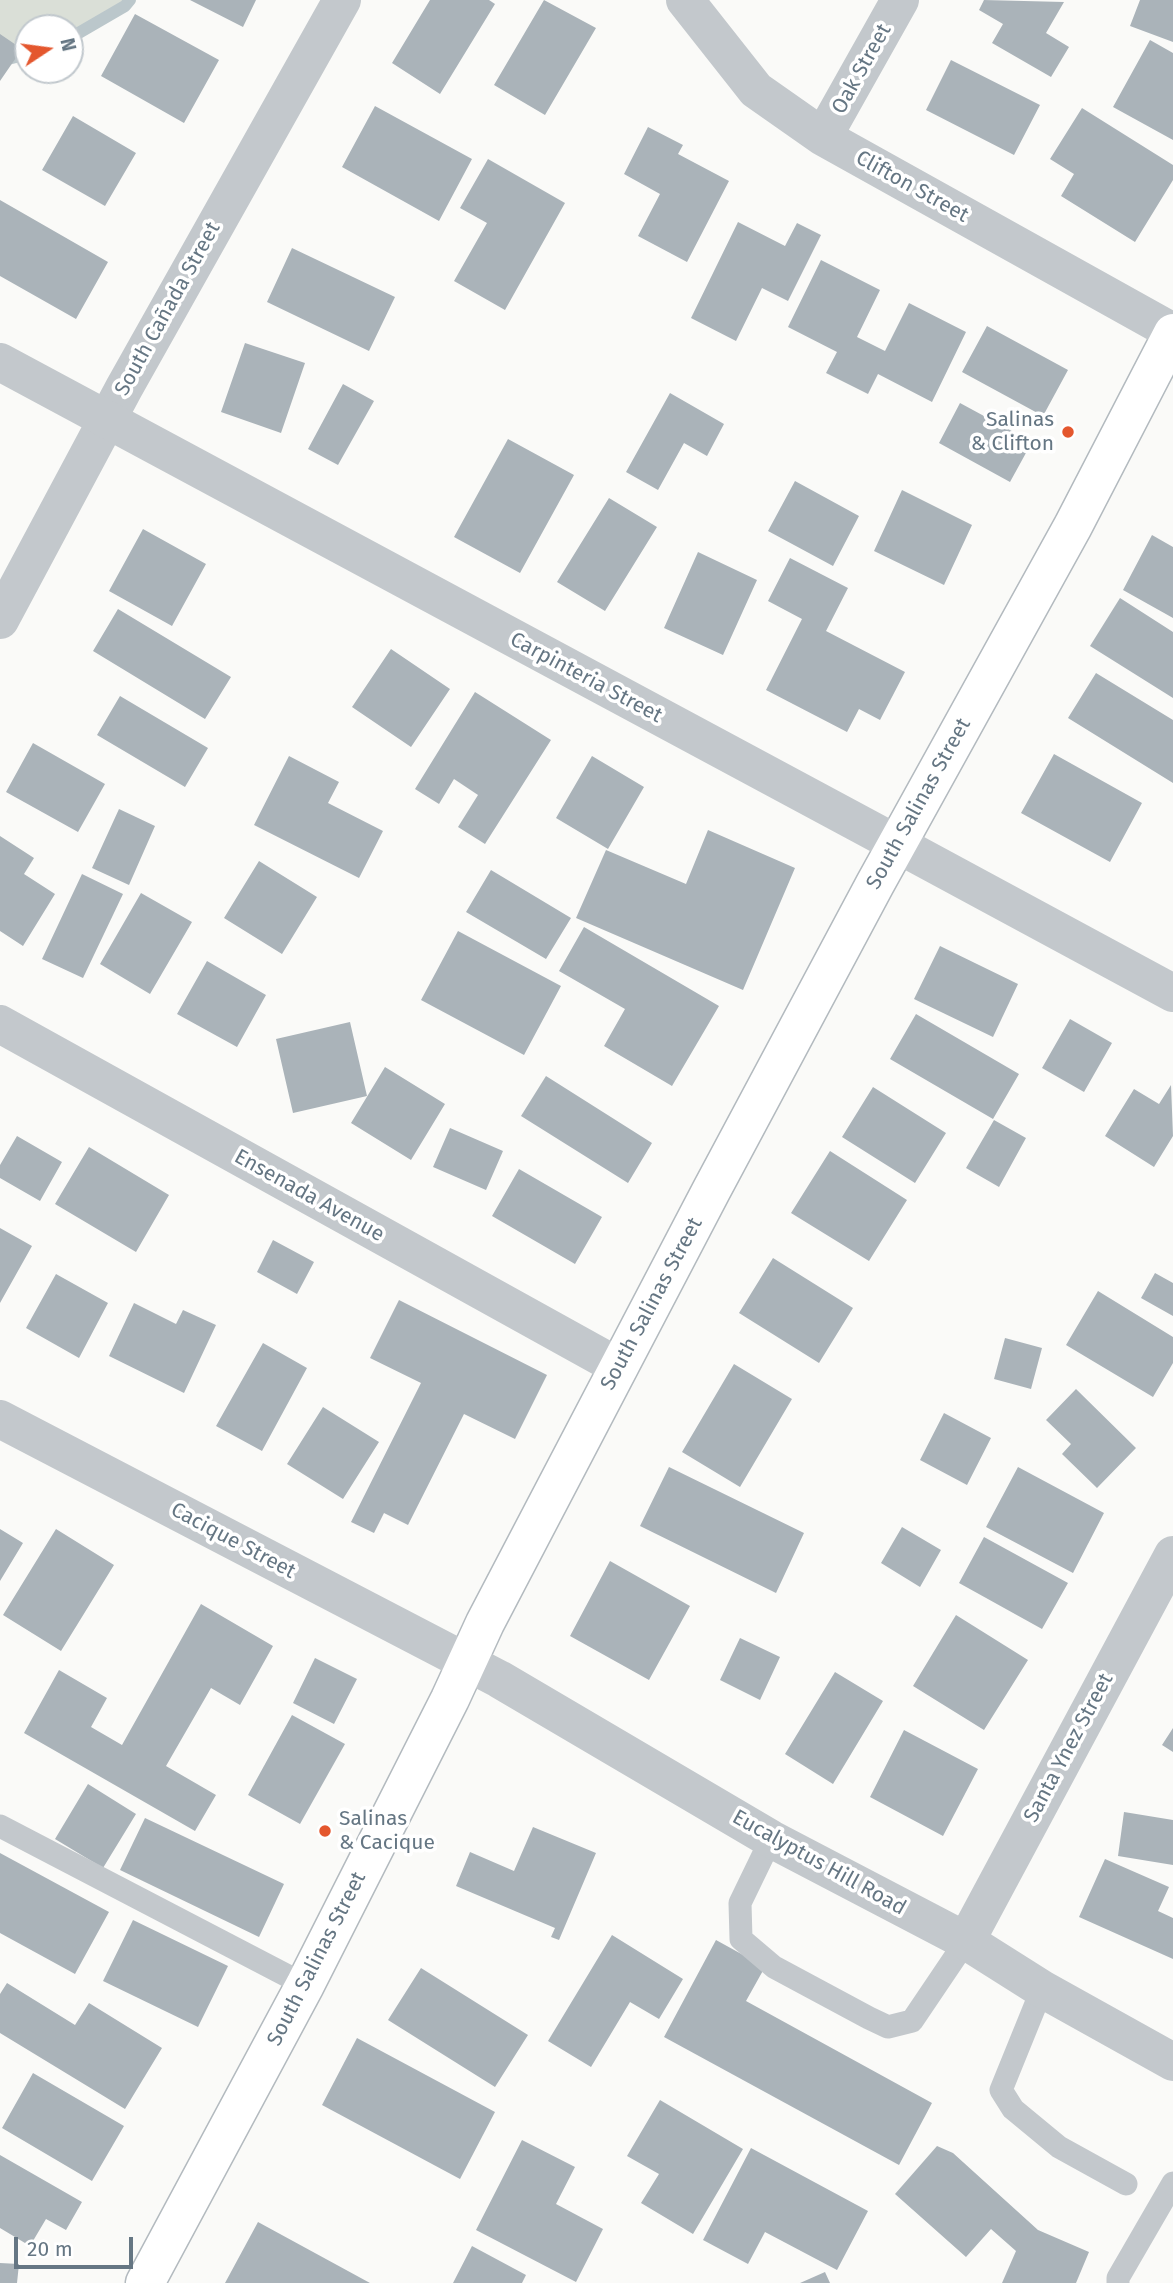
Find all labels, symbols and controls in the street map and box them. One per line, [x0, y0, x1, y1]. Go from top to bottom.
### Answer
north arrow [14, 14, 84, 84]
street label: Oak Street [827, 20, 897, 118]
text: N [55, 36, 81, 53]
street label: Clifton Street [851, 146, 973, 228]
street label: South Cañada Street [110, 218, 226, 400]
place label: Salinas & Clifton [971, 407, 1054, 457]
marker: Salinas & Clifton [1060, 424, 1076, 440]
street label: Carpinteria Street [506, 627, 666, 729]
street label: South Salinas Street [861, 714, 977, 894]
street label: Ensenada Avenue [230, 1144, 388, 1248]
street label: South Salinas Street [596, 1213, 708, 1395]
street label: Cacique Street [166, 1498, 300, 1584]
street label: Santa Ynez Street [1019, 1669, 1119, 1827]
street label: Eucalyptus Hill Road [728, 1805, 910, 1921]
place label: Salinas & Cacique [339, 1806, 435, 1856]
marker: Salinas & Cacique [317, 1823, 333, 1839]
street label: South Salinas Street [262, 1868, 372, 2050]
scale bar [18, 2224, 136, 2268]
text: 20 m [27, 2236, 73, 2262]

